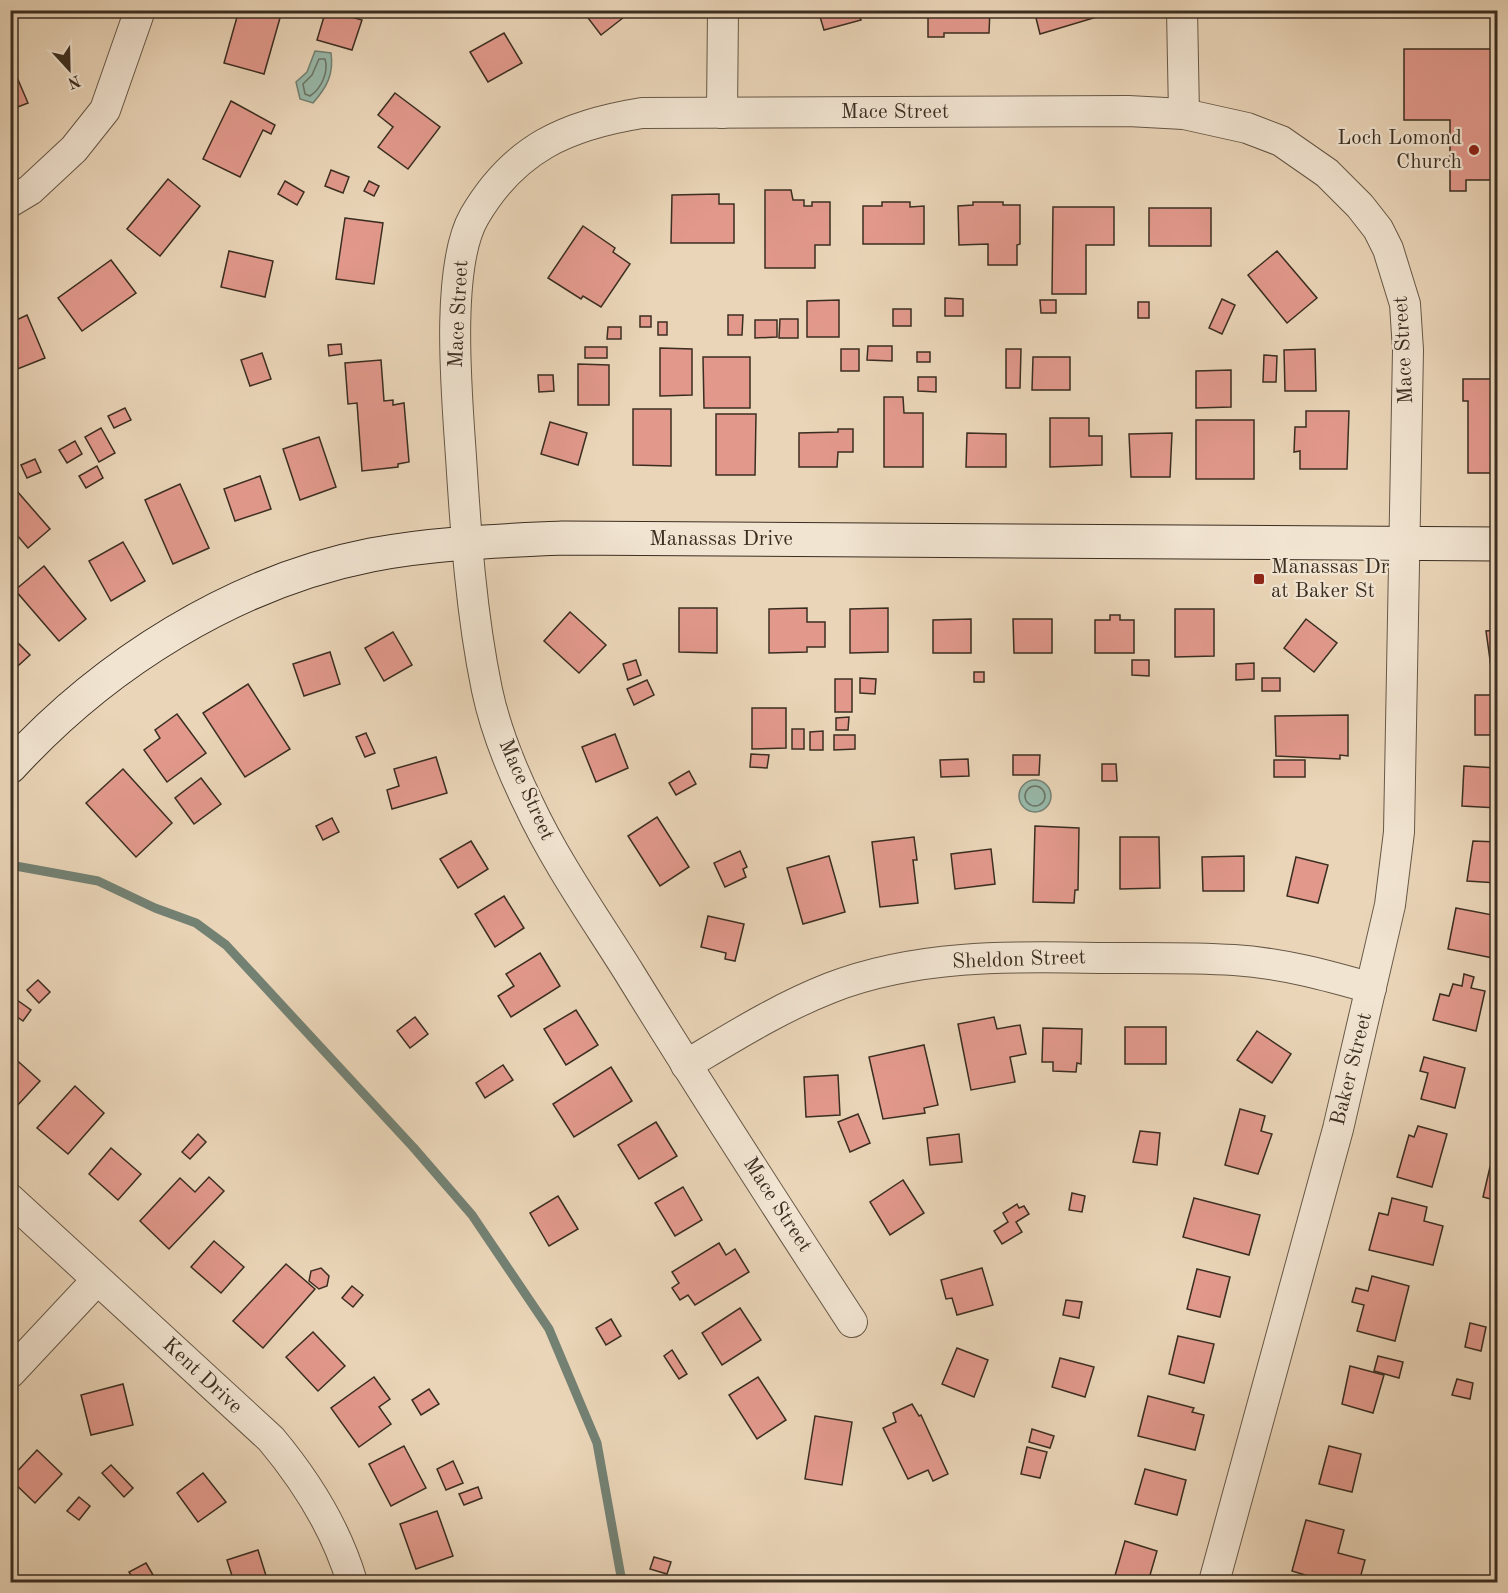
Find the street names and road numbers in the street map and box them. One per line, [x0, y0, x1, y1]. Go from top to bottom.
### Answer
street label: Mace Street [841, 102, 949, 123]
street label: Mace Street [446, 259, 472, 369]
street label: Mace Street [1391, 295, 1417, 405]
street label: Manassas Drive [649, 529, 793, 550]
street label: Mace Street [494, 736, 558, 844]
street label: Sheldon Street [952, 947, 1086, 973]
street label: Baker Street [1328, 1010, 1376, 1128]
street label: Mace Street [739, 1154, 815, 1256]
street label: Kent Drive [158, 1334, 246, 1418]

